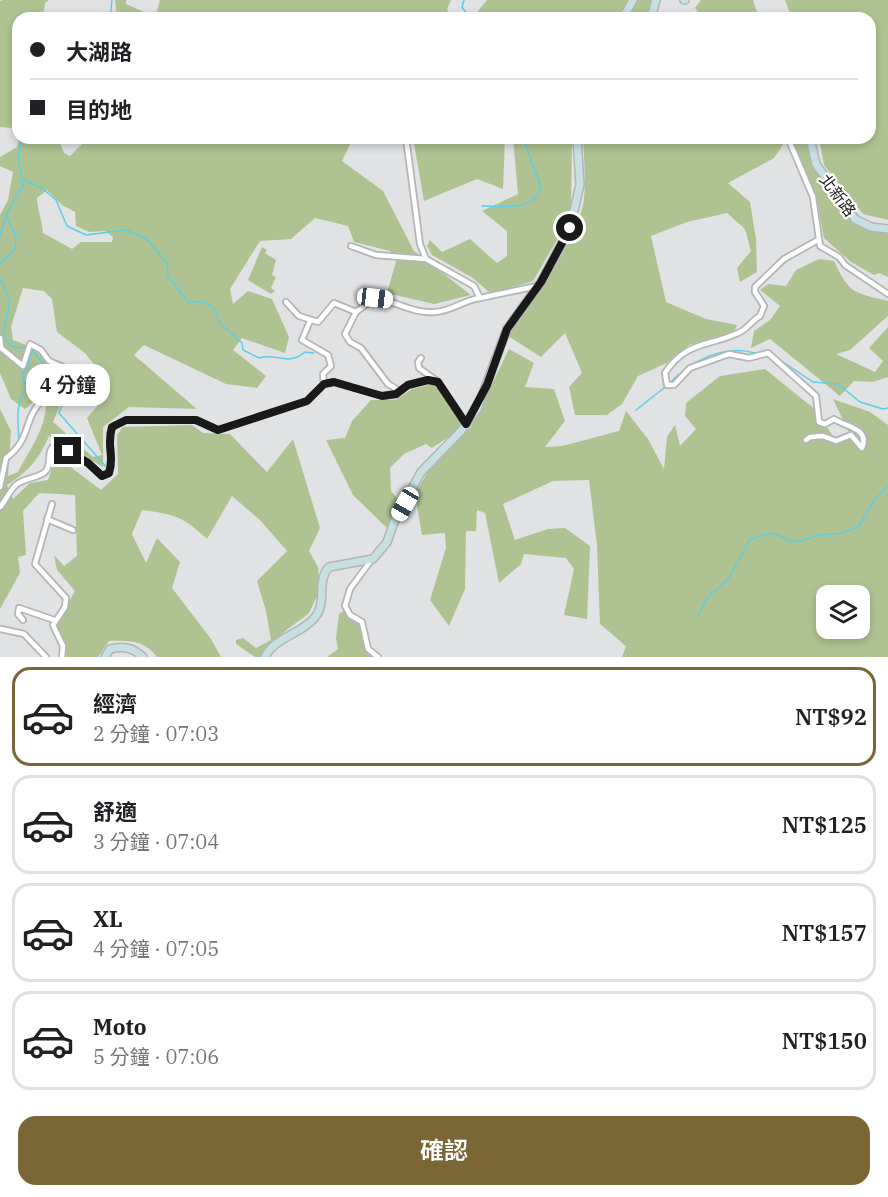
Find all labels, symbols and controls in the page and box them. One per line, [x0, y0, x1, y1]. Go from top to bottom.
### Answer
text: 大湖路 [66, 37, 132, 66]
text: 目的地 [66, 95, 132, 124]
street label: 北新路 [816, 170, 860, 220]
route start [556, 214, 583, 241]
car [356, 287, 394, 309]
callout: 4 分鐘 [26, 364, 110, 406]
text: 4 分鐘 [40, 371, 96, 398]
route end [54, 437, 81, 464]
car [388, 484, 422, 524]
map controls [816, 585, 870, 639]
button: layers [816, 585, 870, 639]
text: 經濟 [93, 689, 137, 718]
icon: car [21, 690, 75, 744]
text: NT$92 [795, 702, 867, 731]
text: 2 分鐘 · 07:03 [93, 720, 219, 747]
text: 舒適 [93, 797, 137, 826]
icon: car [21, 798, 75, 852]
text: NT$125 [782, 810, 867, 839]
text: 3 分鐘 · 07:04 [93, 828, 219, 855]
text: XL [93, 904, 123, 933]
icon: car [21, 906, 75, 960]
text: NT$157 [782, 918, 867, 947]
text: 4 分鐘 · 07:05 [93, 935, 219, 962]
text: Moto [93, 1012, 147, 1041]
icon: car [21, 1014, 75, 1068]
text: NT$150 [782, 1026, 867, 1055]
text: 5 分鐘 · 07:06 [93, 1043, 219, 1070]
button: 確認 [18, 1116, 870, 1185]

